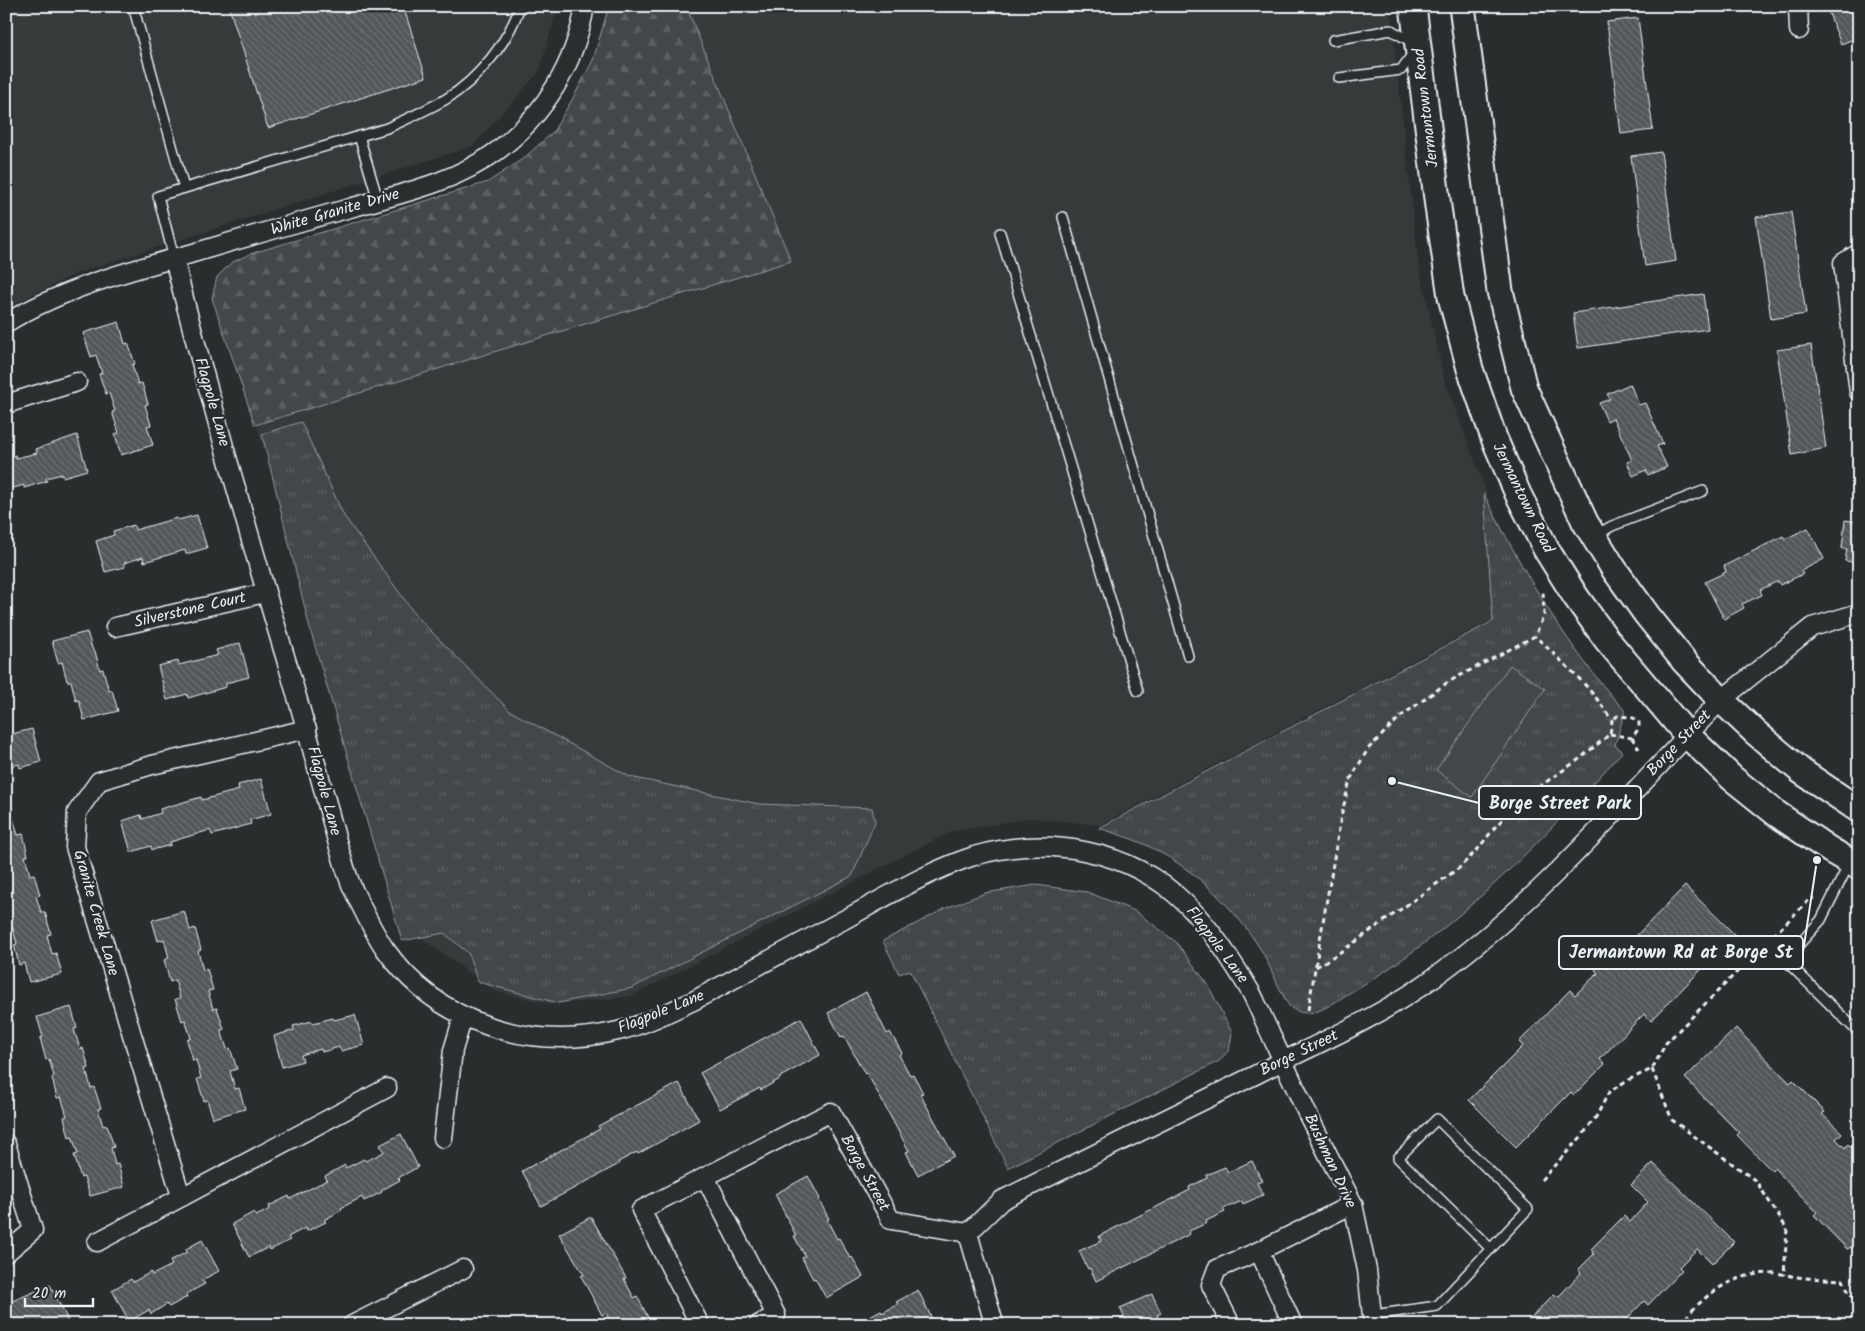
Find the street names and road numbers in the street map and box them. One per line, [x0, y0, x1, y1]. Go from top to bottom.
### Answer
street label: Jermantown Road [1406, 46, 1446, 169]
street label: White Granite Drive [268, 182, 402, 242]
street label: Flagpole Lane [187, 354, 237, 450]
street label: Jermantown Road [1485, 439, 1561, 558]
street label: Silverstone Court [132, 585, 249, 635]
street label: Borge Street [1641, 703, 1718, 782]
street label: Flagpole Lane [300, 743, 348, 839]
street label: Granite Creek Lane [66, 847, 126, 979]
street label: Flagpole Lane [1179, 901, 1255, 989]
street label: Flagpole Lane [614, 983, 708, 1041]
street label: Borge Street [1256, 1023, 1343, 1083]
street label: Bushman Drive [1297, 1110, 1363, 1212]
street label: Borge Street [834, 1130, 897, 1217]

